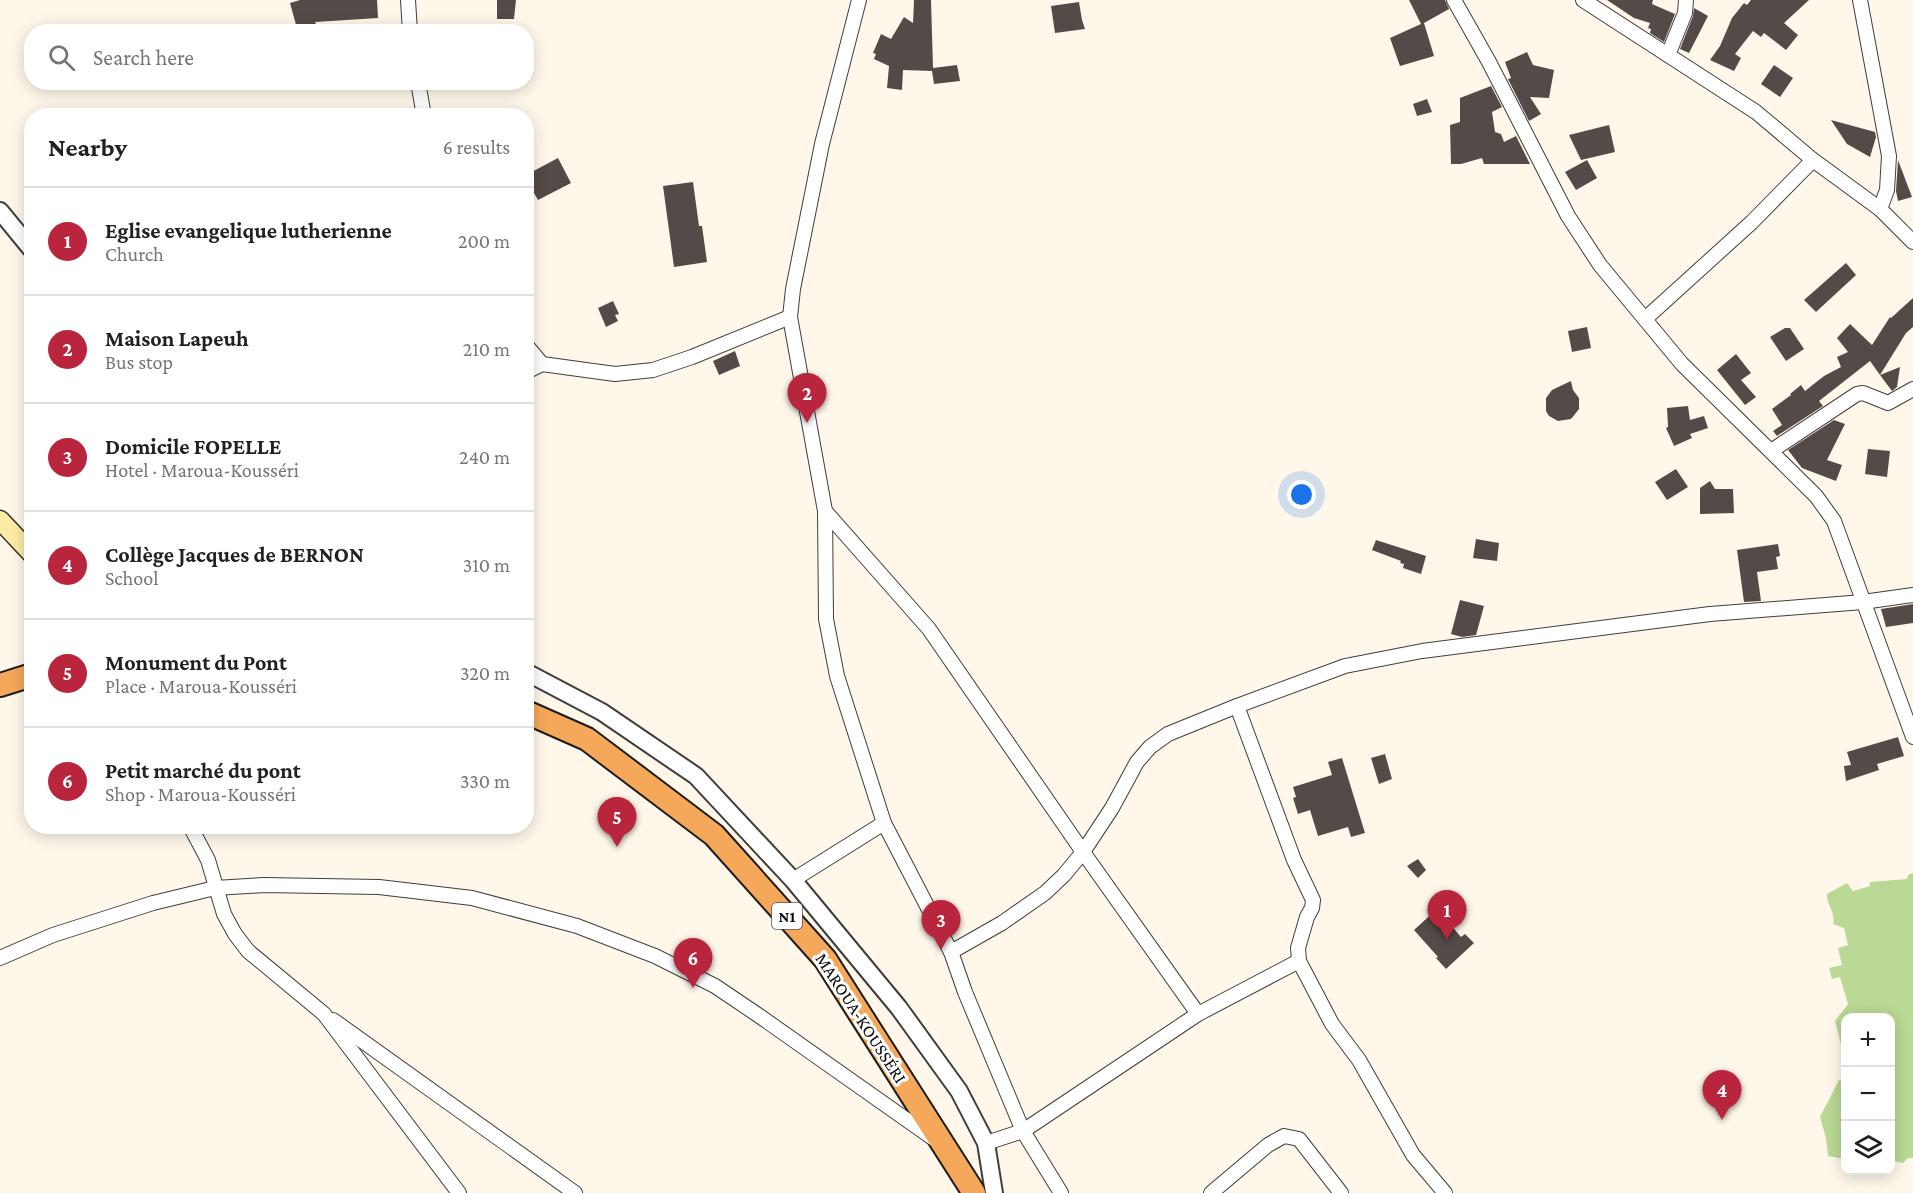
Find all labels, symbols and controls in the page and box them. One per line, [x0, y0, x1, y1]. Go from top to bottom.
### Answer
search box [24, 24, 534, 90]
icon: search [45, 41, 78, 74]
text: Search here [93, 45, 194, 70]
text: Nearby [48, 133, 127, 162]
text: 6 results [443, 136, 510, 158]
text: Eglise evangelique lutherienne [105, 218, 392, 243]
text: 1 [64, 230, 71, 252]
text: 200 m [458, 230, 510, 252]
text: Church [105, 243, 164, 265]
text: Maison Lapeuh [105, 326, 249, 351]
text: 2 [62, 338, 73, 360]
text: 210 m [463, 338, 510, 360]
text: Bus stop [105, 351, 173, 373]
pin: 2 [788, 374, 826, 423]
text: Domicile FOPELLE [105, 434, 281, 459]
text: 3 [63, 446, 72, 468]
text: 240 m [459, 446, 510, 468]
text: Hotel · Maroua-Kousséri [105, 459, 299, 481]
your location [1287, 480, 1316, 509]
text: Collège Jacques de BERNON [105, 542, 364, 567]
text: 4 [62, 554, 73, 576]
text: 310 m [463, 554, 510, 576]
text: School [105, 567, 158, 589]
text: Monument du Pont [105, 650, 287, 675]
text: 5 [63, 662, 72, 684]
text: 320 m [460, 662, 510, 684]
text: Place · Maroua-Kousséri [105, 675, 297, 697]
text: Petit marché du pont [105, 758, 301, 783]
text: 6 [62, 770, 73, 792]
text: 330 m [460, 770, 510, 792]
text: Shop · Maroua-Kousséri [105, 783, 296, 805]
pin: 5 [598, 798, 636, 847]
pin: 1 [1428, 890, 1466, 940]
pin: 3 [922, 900, 960, 950]
road number: N1 [772, 903, 802, 929]
pin: 6 [674, 938, 712, 988]
street label: MAROUA-KOUSSÉRI [811, 949, 911, 1087]
map controls [1841, 1013, 1895, 1175]
button: + [1841, 1013, 1895, 1067]
button: − [1841, 1067, 1895, 1121]
pin: 4 [1702, 1070, 1742, 1120]
button: layers [1841, 1121, 1895, 1175]

